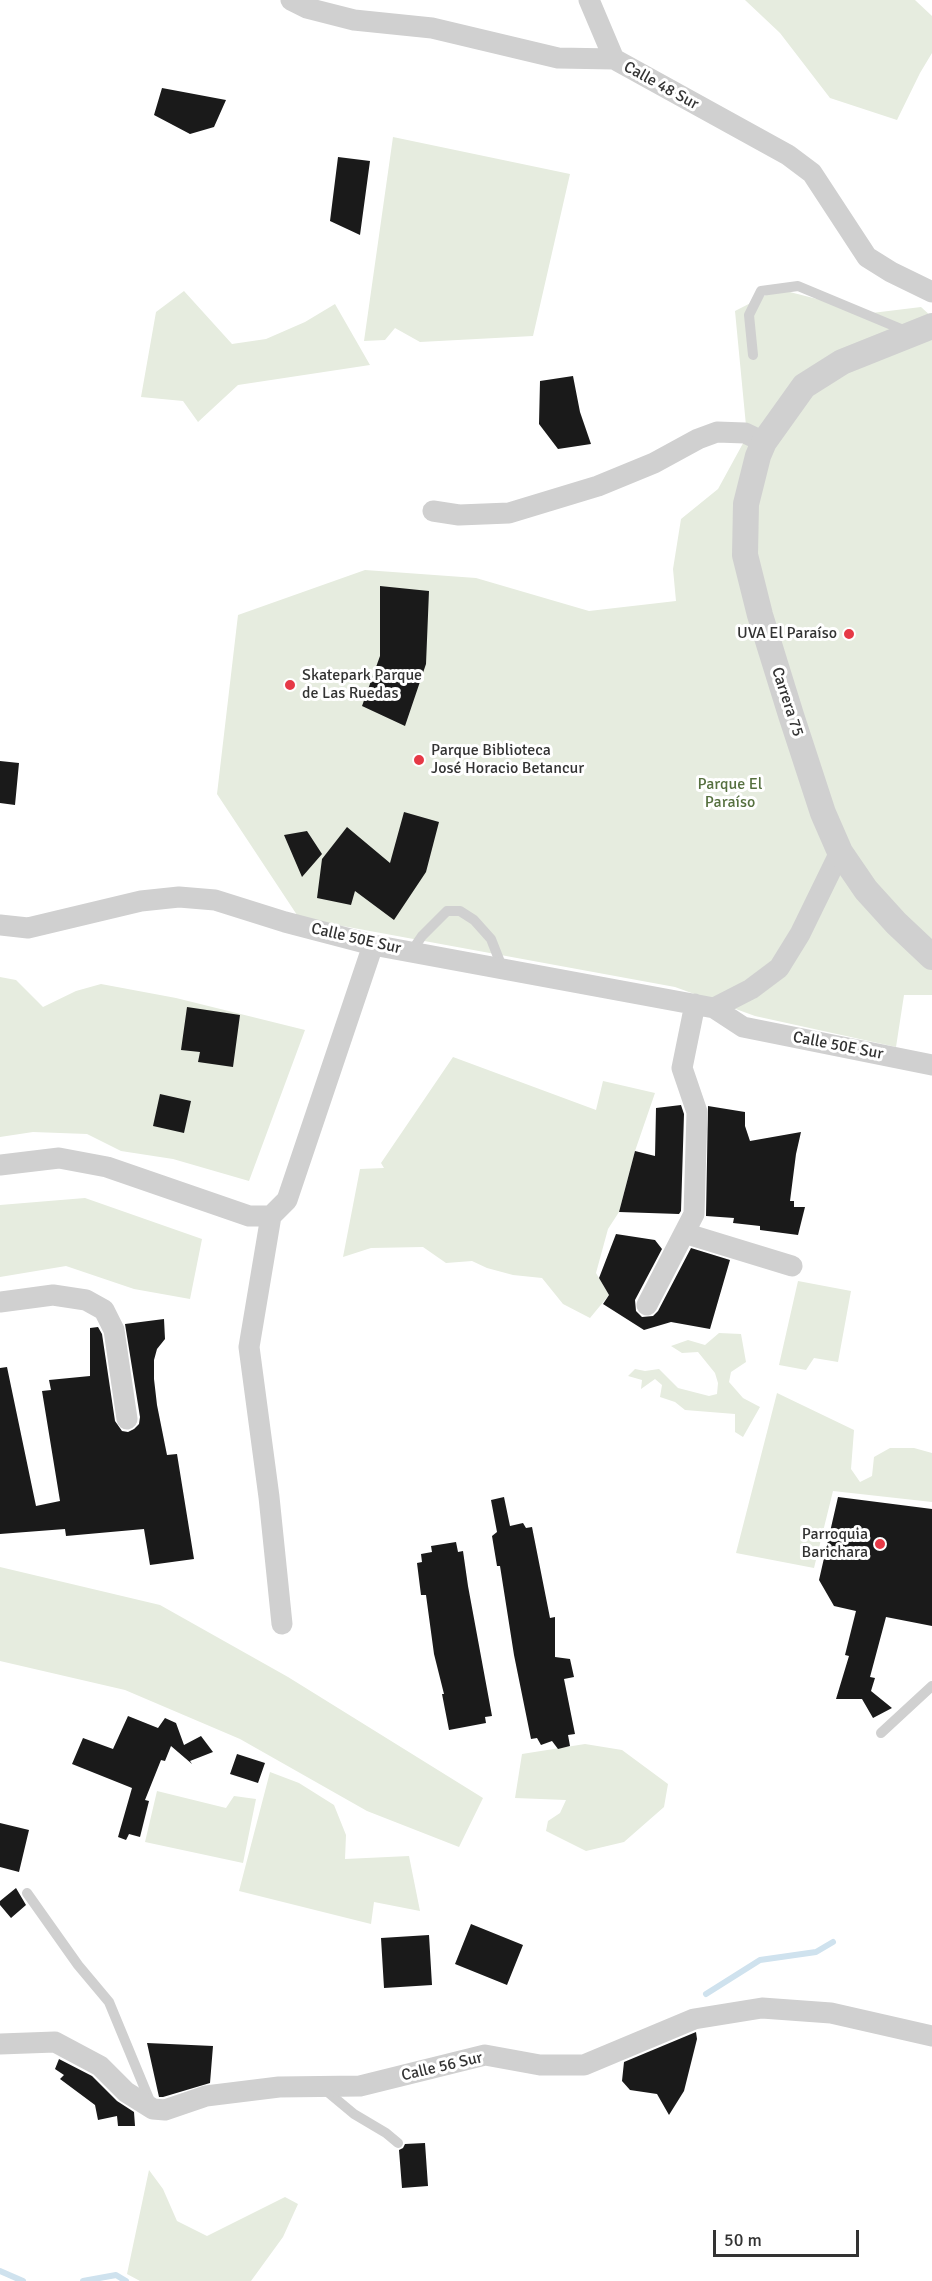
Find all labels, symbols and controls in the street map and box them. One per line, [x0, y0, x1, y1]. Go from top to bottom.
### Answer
street label: Calle 48 Sur [620, 58, 702, 114]
place label: UVA El Paraíso [737, 624, 837, 644]
marker: UVA El Paraíso [842, 627, 856, 641]
street label: Carrera 75 [767, 665, 807, 739]
place label: Skatepark Parque de Las Ruedas [302, 666, 422, 704]
marker: Skatepark Parque de Las Ruedas [283, 678, 297, 692]
place label: Parque Biblioteca José Horacio Betancur [431, 741, 584, 779]
marker: Parque Biblioteca José Horacio Betancur [412, 753, 426, 767]
park label: Parque El Paraíso [697, 775, 763, 813]
street label: Calle 50E Sur [309, 919, 403, 959]
street label: Calle 50E Sur [791, 1028, 885, 1064]
place label: Parroquia Barichara [801, 1525, 868, 1563]
marker: Parroquia Barichara [873, 1537, 887, 1551]
street label: Calle 56 Sur [400, 2048, 484, 2086]
scale bar [716, 2218, 862, 2256]
text: 50 m [724, 2229, 762, 2251]

